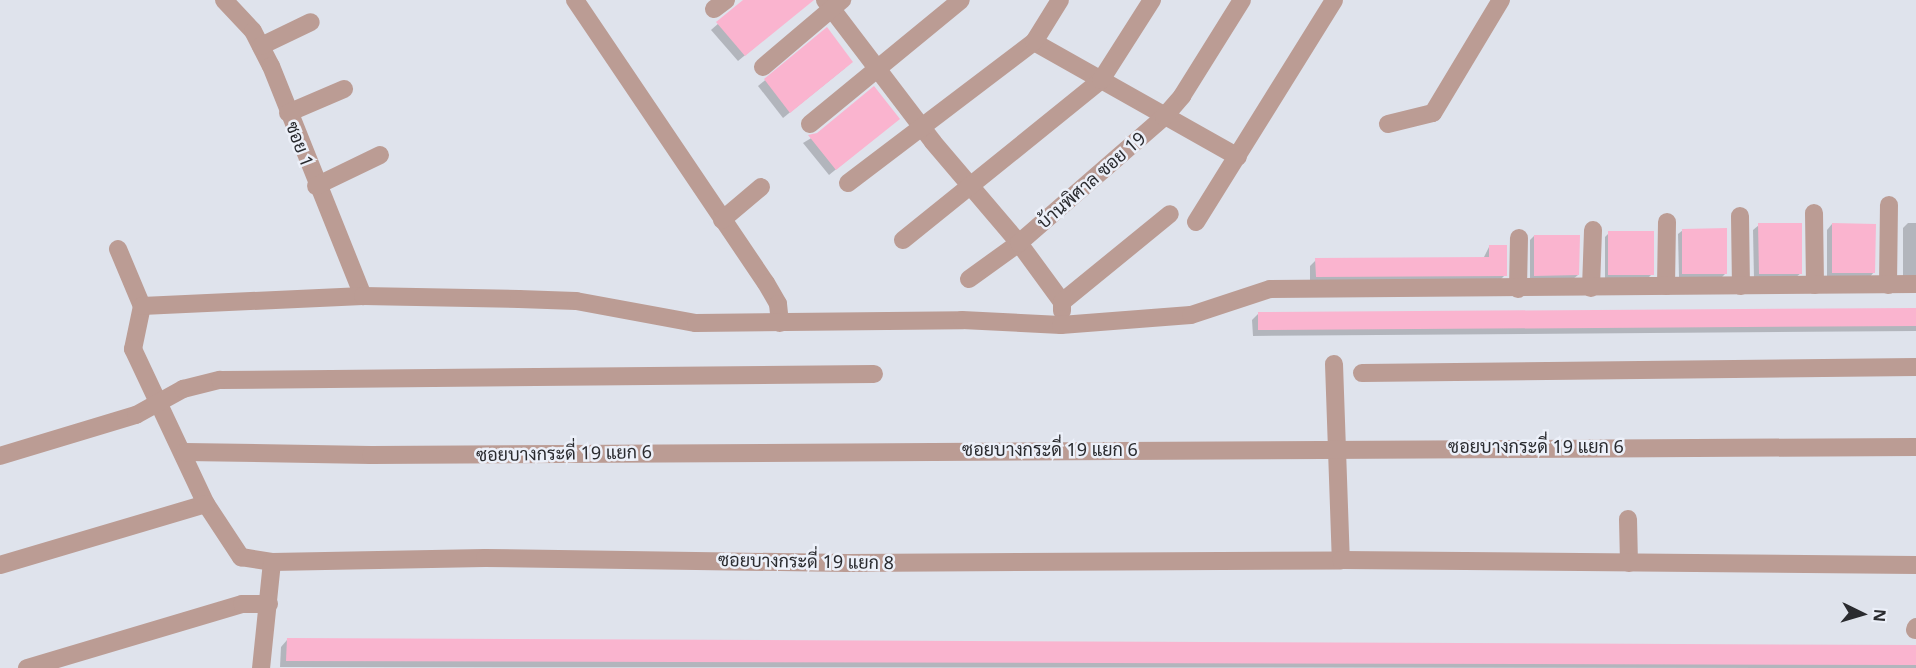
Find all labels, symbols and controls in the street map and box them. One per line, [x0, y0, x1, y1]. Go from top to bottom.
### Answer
street label: ซอย 1 [282, 118, 318, 170]
street label: บ้านพิศาล ซอย 19 [1032, 127, 1150, 233]
street label: ซอยบางกระดี่ 19 แยก 6 [1448, 435, 1624, 457]
street label: ซอยบางกระดี่ 19 แยก 6 [962, 438, 1138, 460]
street label: ซอยบางกระดี่ 19 แยก 6 [476, 441, 652, 465]
street label: ซอยบางกระดี่ 19 แยก 8 [718, 549, 894, 573]
north arrow [1832, 584, 1892, 644]
text: N [1868, 608, 1891, 623]

